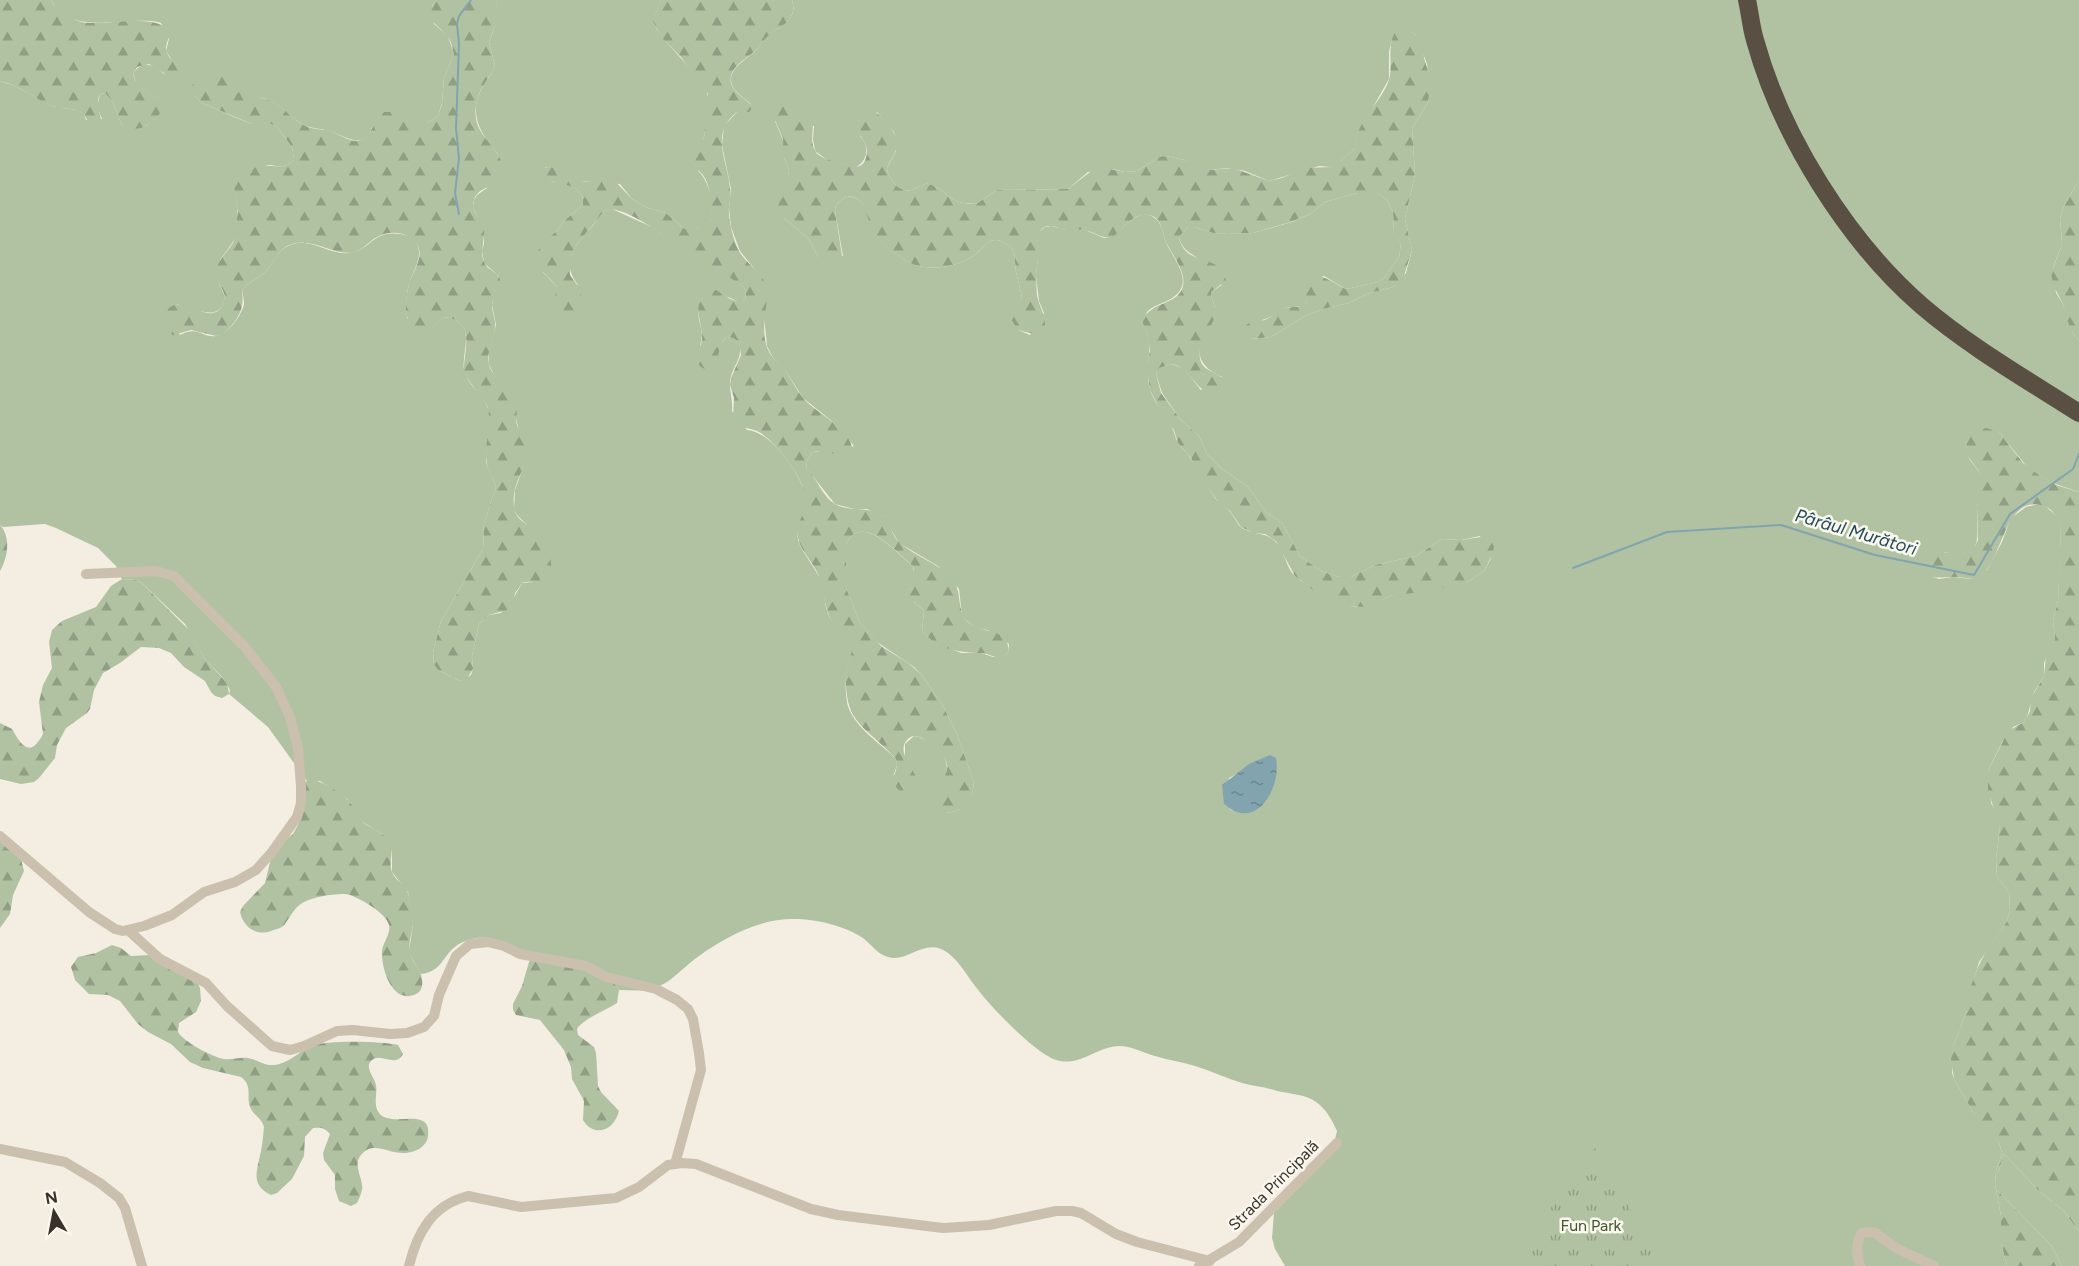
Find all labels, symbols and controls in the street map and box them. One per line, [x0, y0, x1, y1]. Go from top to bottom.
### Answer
water label: Pârâul Murători [1793, 504, 1920, 560]
street label: Strada Principală [1224, 1136, 1322, 1234]
north arrow [24, 1182, 84, 1242]
text: N [44, 1187, 59, 1208]
park label: Fun Park [1561, 1216, 1622, 1235]

